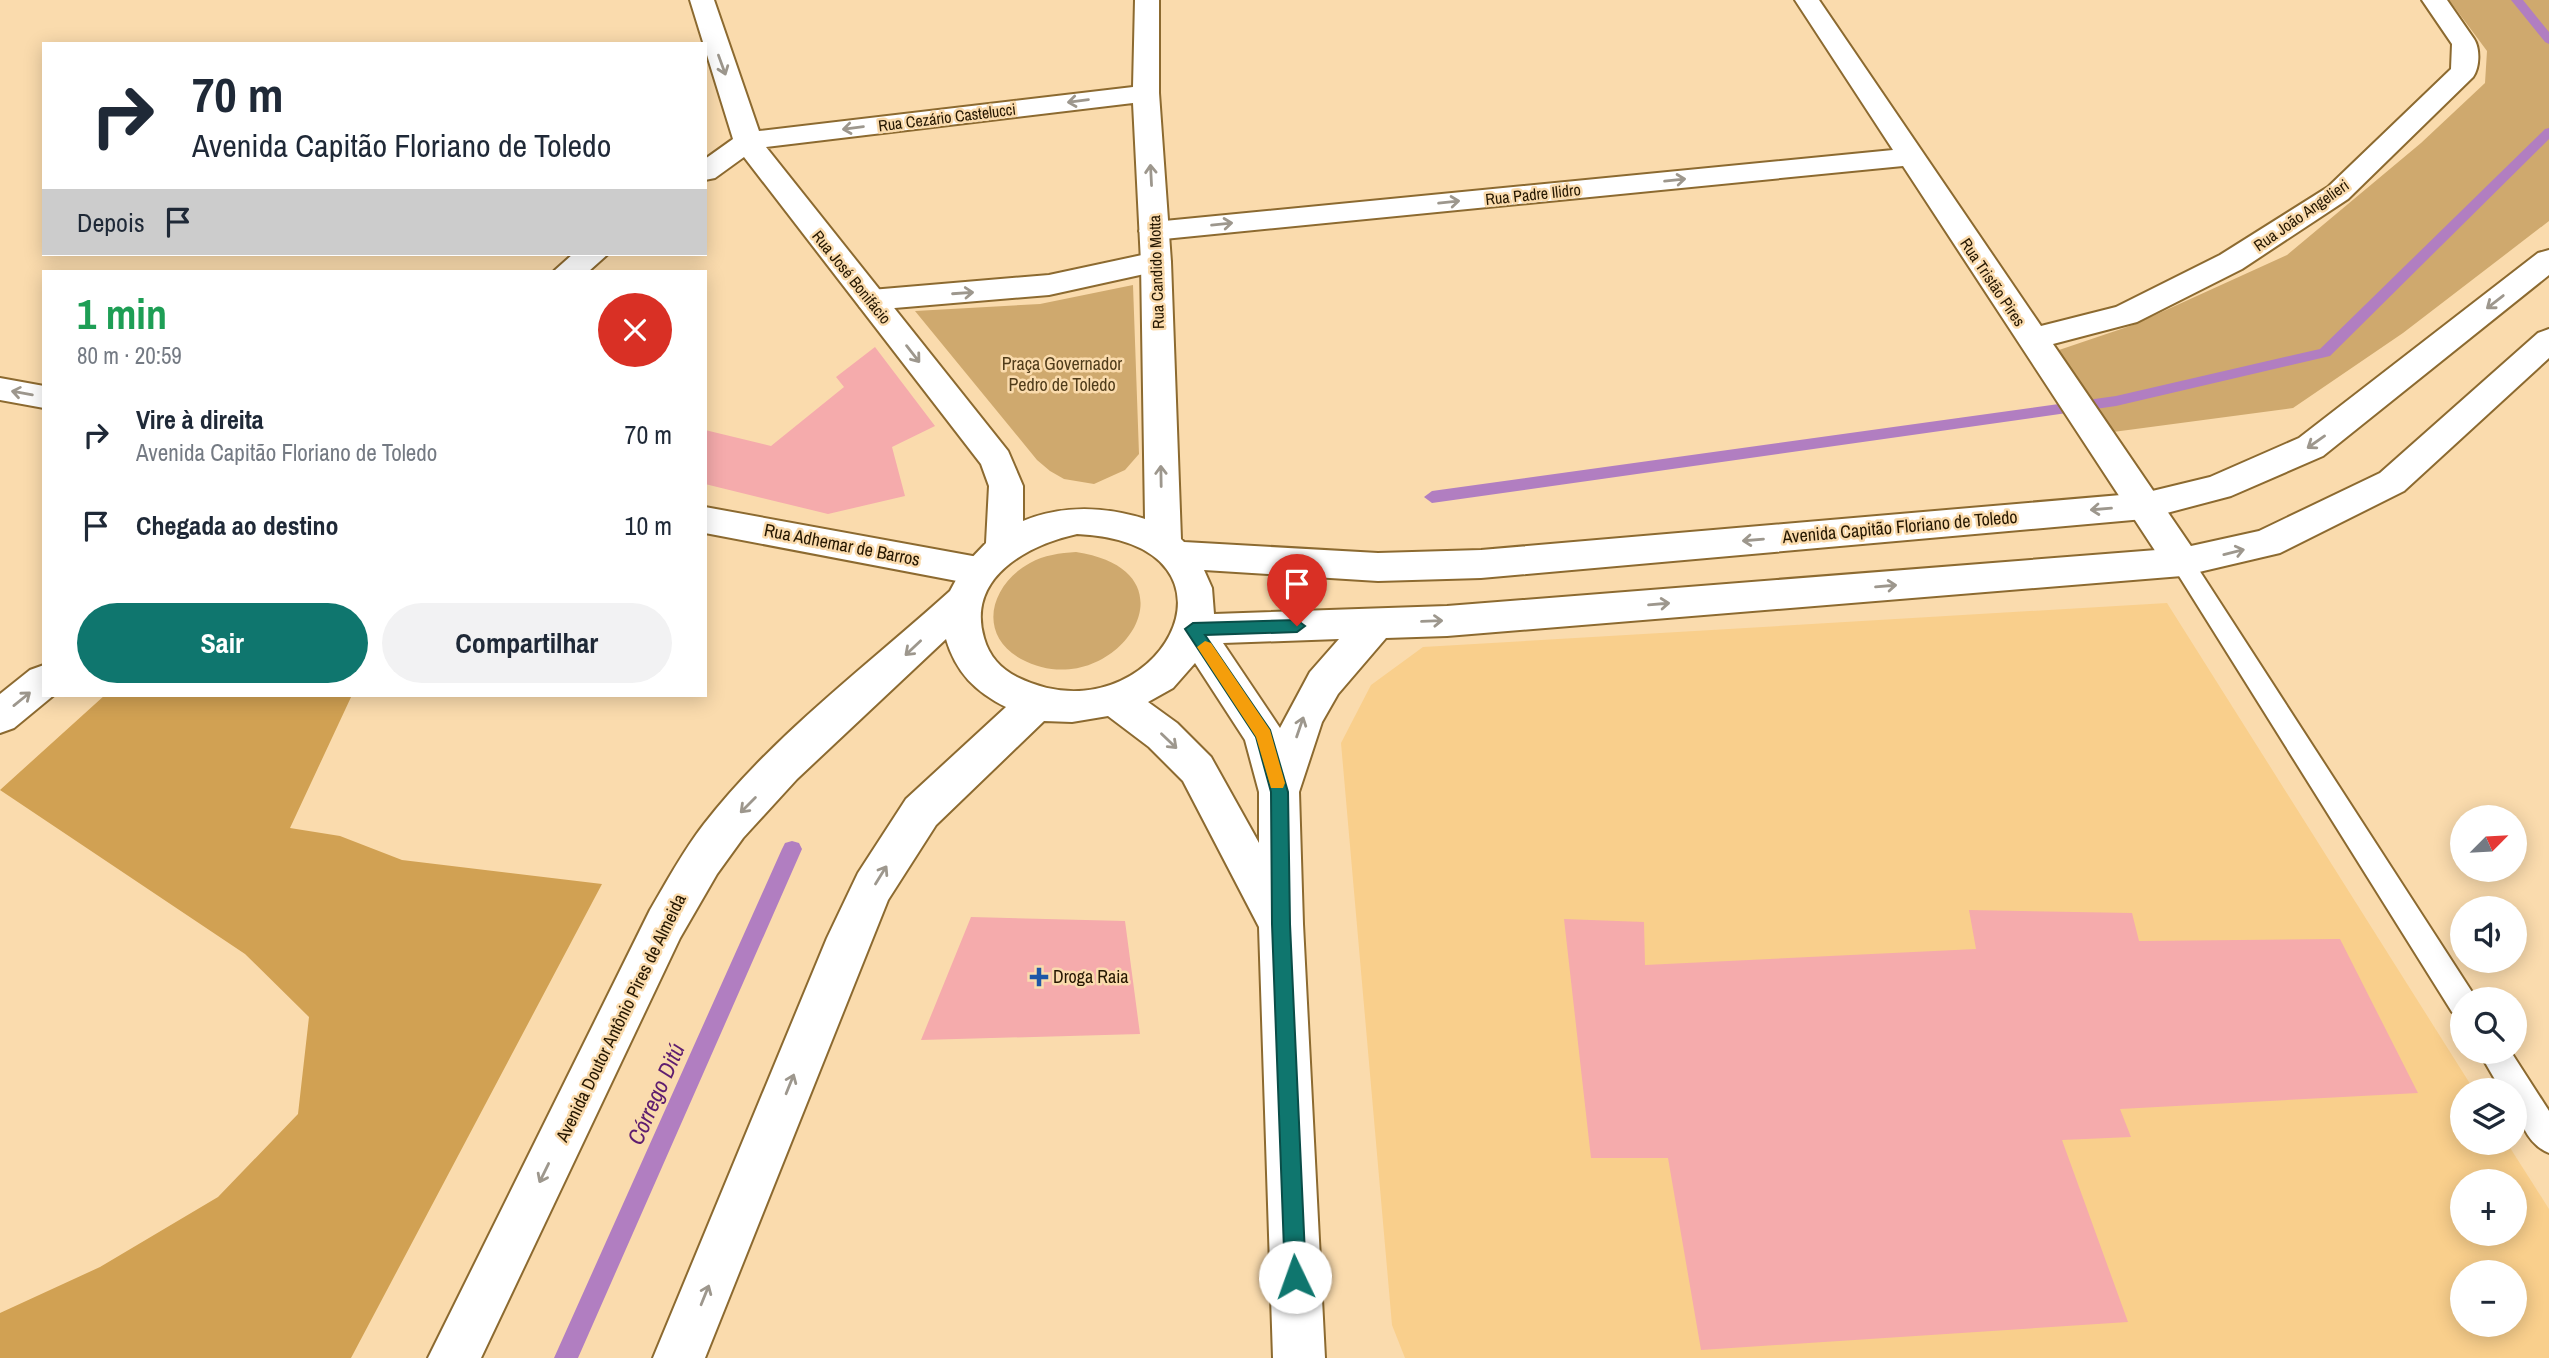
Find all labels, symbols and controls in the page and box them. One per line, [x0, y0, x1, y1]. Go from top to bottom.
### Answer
one-way arrow [717, 54, 729, 76]
text: 70 m [192, 61, 284, 127]
icon: right [77, 70, 168, 161]
one-way arrow [1068, 95, 1090, 108]
street label: Rua Cezário Castelucci [877, 98, 1017, 136]
one-way arrow [842, 122, 864, 135]
text: Avenida Capitão Floriano de Toledo [192, 124, 611, 167]
one-way arrow [1144, 164, 1157, 187]
one-way arrow [1663, 173, 1686, 186]
street label: Rua João Angelieri [2249, 174, 2353, 256]
street label: Rua Padre Ilidro [1484, 178, 1582, 210]
one-way arrow [1437, 195, 1460, 208]
icon: arrive [159, 203, 197, 241]
text: Depois [77, 205, 145, 240]
street label: Rua Candido Motta [1143, 214, 1169, 329]
one-way arrow [1211, 217, 1233, 230]
street label: Rua José Bonifácio [807, 226, 897, 328]
street label: Rua Tristão Pires [1955, 234, 2031, 330]
text: 1 min [77, 286, 167, 342]
one-way arrow [952, 286, 974, 299]
button: close [598, 293, 672, 367]
one-way arrow [2487, 295, 2505, 310]
text: 80 m · 20:59 [77, 340, 182, 371]
one-way arrow [906, 344, 921, 363]
park label: Praça Governador Pedro de Toledo [1002, 351, 1122, 397]
one-way arrow [11, 386, 34, 400]
text: Vire à direita [136, 402, 264, 437]
icon: right [77, 416, 115, 454]
text: 70 m [625, 417, 672, 452]
one-way arrow [2307, 435, 2326, 449]
text: Avenida Capitão Floriano de Toledo [136, 437, 437, 468]
one-way arrow [1155, 464, 1168, 487]
one-way arrow [2091, 503, 2113, 516]
street label: Avenida Capitão Floriano de Toledo [1780, 504, 2019, 549]
icon: arrive [77, 507, 115, 545]
text: Chegada ao destino [136, 508, 339, 543]
text: 10 m [625, 508, 672, 543]
street label: Rua Adhemar de Barros [762, 517, 922, 572]
one-way arrow [1742, 534, 1765, 547]
one-way arrow [2222, 545, 2245, 558]
pin [1267, 554, 1327, 626]
icon: arrive [1278, 565, 1316, 603]
one-way arrow [1874, 579, 1897, 592]
one-way arrow [1647, 597, 1670, 610]
button: Sair [77, 603, 368, 683]
button: Compartilhar [382, 603, 672, 683]
one-way arrow [1420, 615, 1443, 628]
one-way arrow [905, 639, 922, 656]
one-way arrow [12, 691, 30, 707]
one-way arrow [1295, 716, 1308, 738]
one-way arrow [1160, 733, 1177, 750]
one-way arrow [740, 796, 757, 813]
north arrow [2450, 805, 2527, 882]
map controls [2450, 805, 2527, 1337]
one-way arrow [874, 866, 888, 886]
street label: Avenida Doutor Antônio Pires de Almeida [549, 890, 692, 1147]
button: sound [2450, 896, 2527, 973]
place label: Droga Raia [1053, 964, 1128, 989]
marker: Droga Raia [1031, 969, 1047, 985]
button: search [2450, 987, 2527, 1064]
water label: Córrego Ditú [619, 1038, 692, 1149]
one-way arrow [785, 1074, 798, 1095]
button: layers [2450, 1078, 2527, 1155]
one-way arrow [536, 1162, 550, 1183]
button: + [2450, 1169, 2527, 1246]
position arrow [1258, 1240, 1332, 1314]
button: − [2450, 1260, 2527, 1337]
one-way arrow [699, 1284, 712, 1306]

